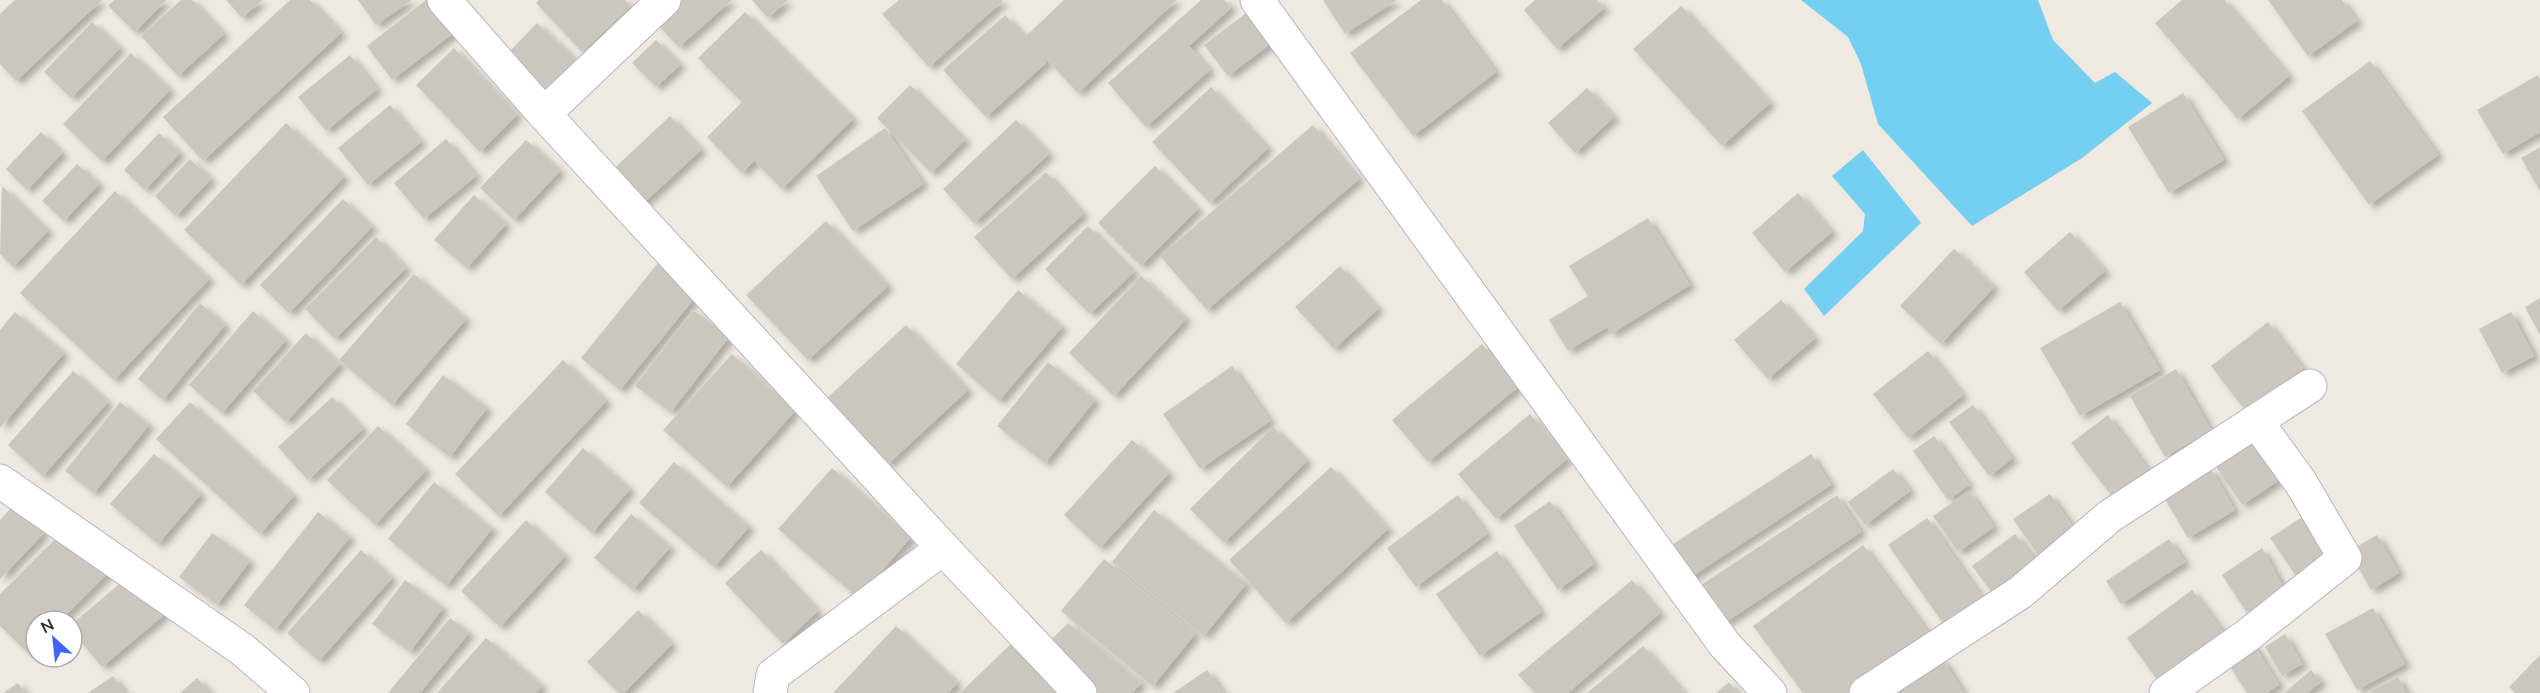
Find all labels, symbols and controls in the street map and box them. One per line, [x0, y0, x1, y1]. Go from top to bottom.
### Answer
north arrow [24, 609, 84, 669]
text: N [37, 614, 57, 637]

